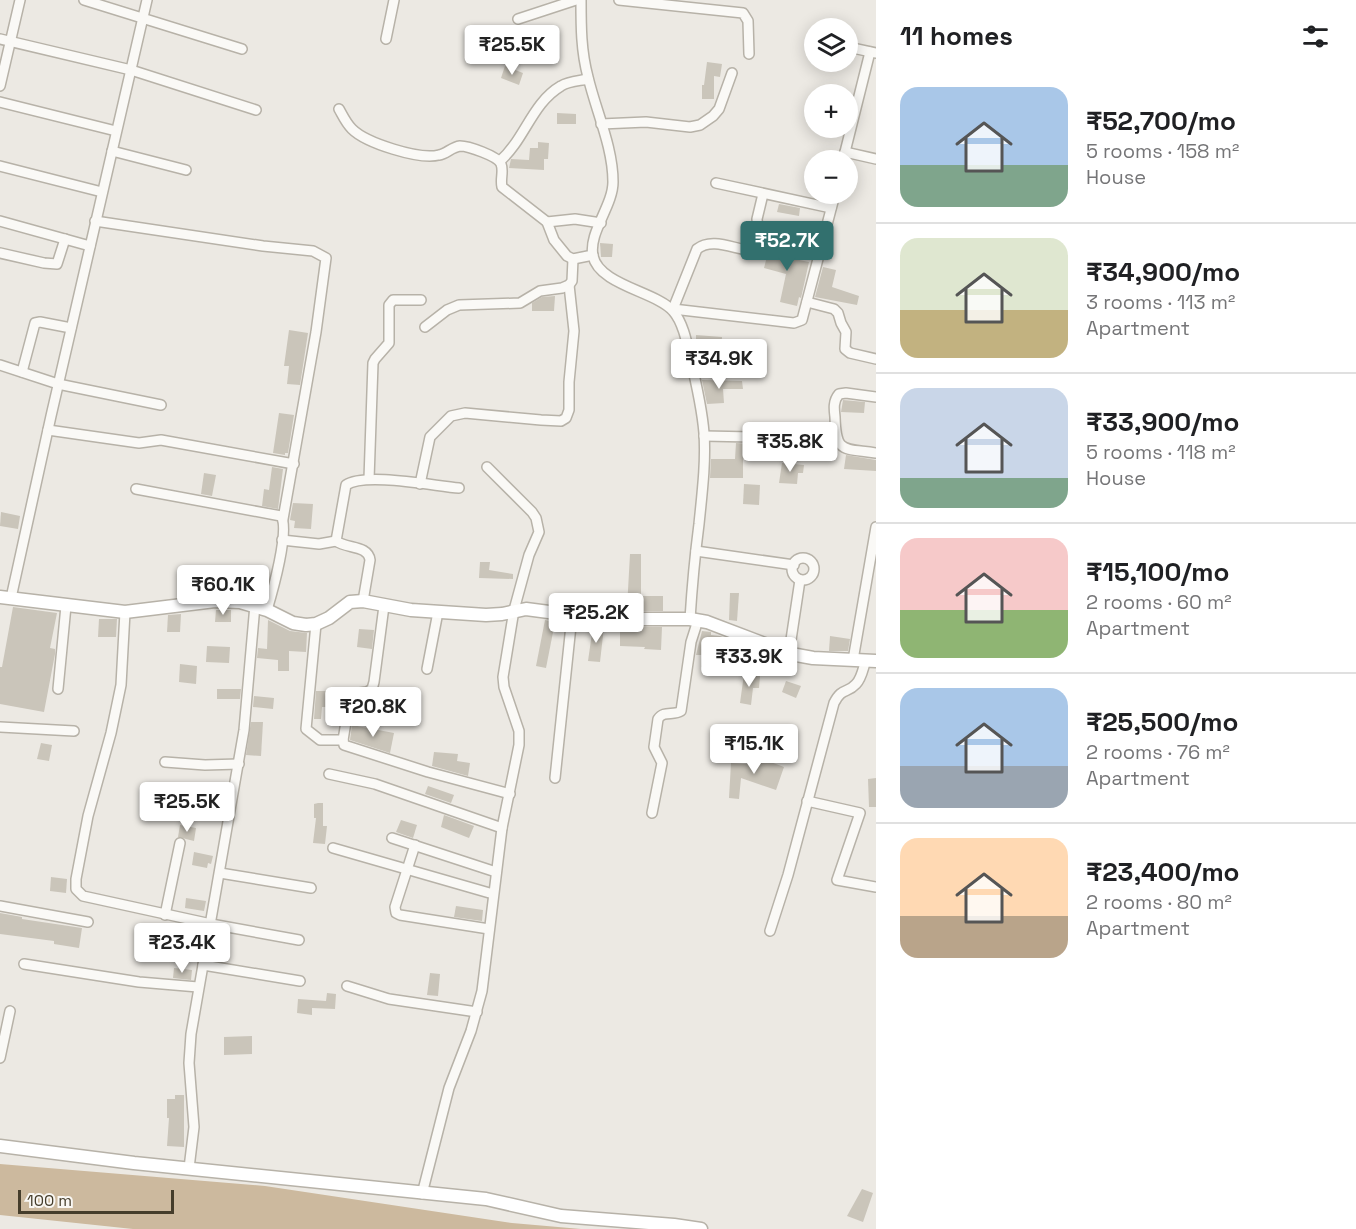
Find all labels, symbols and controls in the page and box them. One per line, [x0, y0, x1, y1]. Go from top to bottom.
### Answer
map controls [804, 18, 858, 204]
button: layers [804, 18, 858, 72]
text: 11 homes [900, 19, 1013, 53]
icon: filters [1299, 20, 1332, 53]
pin: ₹25.5K [463, 25, 561, 76]
text: ₹25.5K [479, 31, 545, 57]
button: + [804, 84, 858, 138]
text: ₹52,700/mo [1086, 104, 1236, 138]
icon: home [948, 111, 1020, 183]
text: 5 rooms · 158 m² [1086, 138, 1239, 164]
button: − [804, 150, 858, 204]
text: House [1086, 164, 1146, 190]
pin: ₹52.7K [738, 221, 836, 272]
text: ₹52.7K [754, 227, 820, 253]
text: ₹34,900/mo [1086, 255, 1240, 289]
icon: home [948, 262, 1020, 334]
text: 3 rooms · 113 m² [1086, 289, 1235, 315]
text: Apartment [1086, 315, 1190, 341]
pin: ₹34.9K [670, 339, 768, 390]
text: ₹34.9K [685, 345, 753, 371]
text: ₹33,900/mo [1086, 405, 1239, 439]
icon: home [948, 412, 1020, 484]
pin: ₹35.8K [741, 422, 839, 473]
text: ₹35.8K [756, 428, 824, 454]
text: 5 rooms · 118 m² [1086, 439, 1236, 465]
text: House [1086, 465, 1146, 491]
text: ₹15,100/mo [1086, 555, 1229, 589]
icon: home [948, 562, 1020, 634]
pin: ₹60.1K [174, 565, 272, 616]
text: ₹60.1K [191, 571, 255, 597]
text: 2 rooms · 60 m² [1086, 589, 1232, 615]
pin: ₹25.2K [547, 593, 645, 644]
text: ₹25.2K [563, 599, 629, 625]
text: Apartment [1086, 615, 1190, 641]
pin: ₹33.9K [700, 637, 798, 688]
text: ₹33.9K [715, 643, 783, 669]
pin: ₹20.8K [324, 687, 422, 738]
text: ₹20.8K [339, 693, 407, 719]
text: ₹25,500/mo [1086, 705, 1238, 739]
icon: home [948, 712, 1020, 784]
pin: ₹15.1K [705, 724, 803, 775]
text: ₹15.1K [724, 730, 784, 756]
text: 2 rooms · 76 m² [1086, 739, 1230, 765]
text: Apartment [1086, 765, 1190, 791]
pin: ₹25.5K [138, 782, 236, 833]
text: ₹25.5K [154, 788, 220, 814]
text: ₹23,400/mo [1086, 855, 1240, 889]
icon: home [948, 862, 1020, 934]
text: 2 rooms · 80 m² [1086, 889, 1232, 915]
text: Apartment [1086, 915, 1190, 941]
pin: ₹23.4K [133, 923, 231, 974]
text: ₹23.4K [148, 929, 216, 955]
scale bar [18, 1187, 174, 1214]
text: 100 m [27, 1190, 72, 1211]

